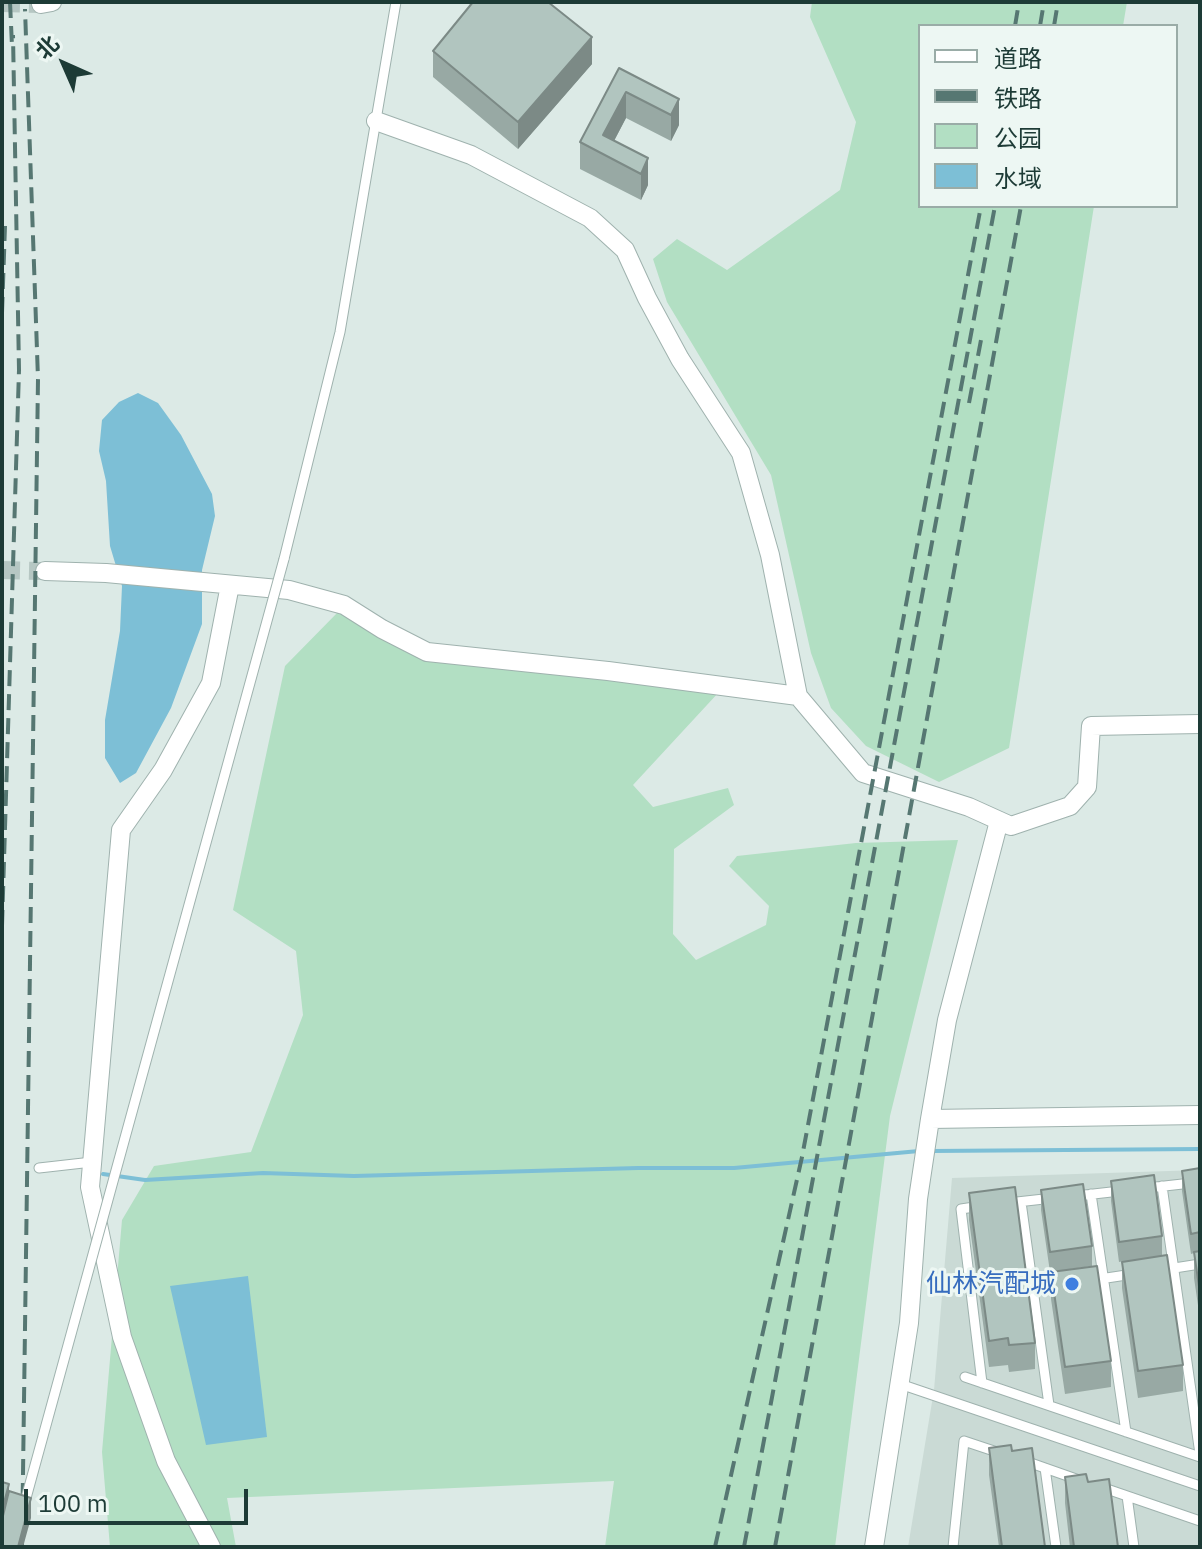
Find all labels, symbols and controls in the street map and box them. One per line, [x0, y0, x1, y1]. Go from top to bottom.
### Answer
north arrow [24, 24, 104, 104]
legend [918, 24, 1178, 208]
text: 北 [29, 29, 65, 65]
text: 道路 [994, 42, 1042, 74]
text: 铁路 [994, 82, 1042, 114]
text: 公园 [994, 122, 1042, 154]
text: 水域 [994, 162, 1042, 194]
place label: 仙林汽配城 [926, 1268, 1056, 1300]
marker: 仙林汽配城 [1063, 1275, 1081, 1293]
scale bar [28, 1473, 252, 1523]
text: 100 m [38, 1487, 108, 1519]

